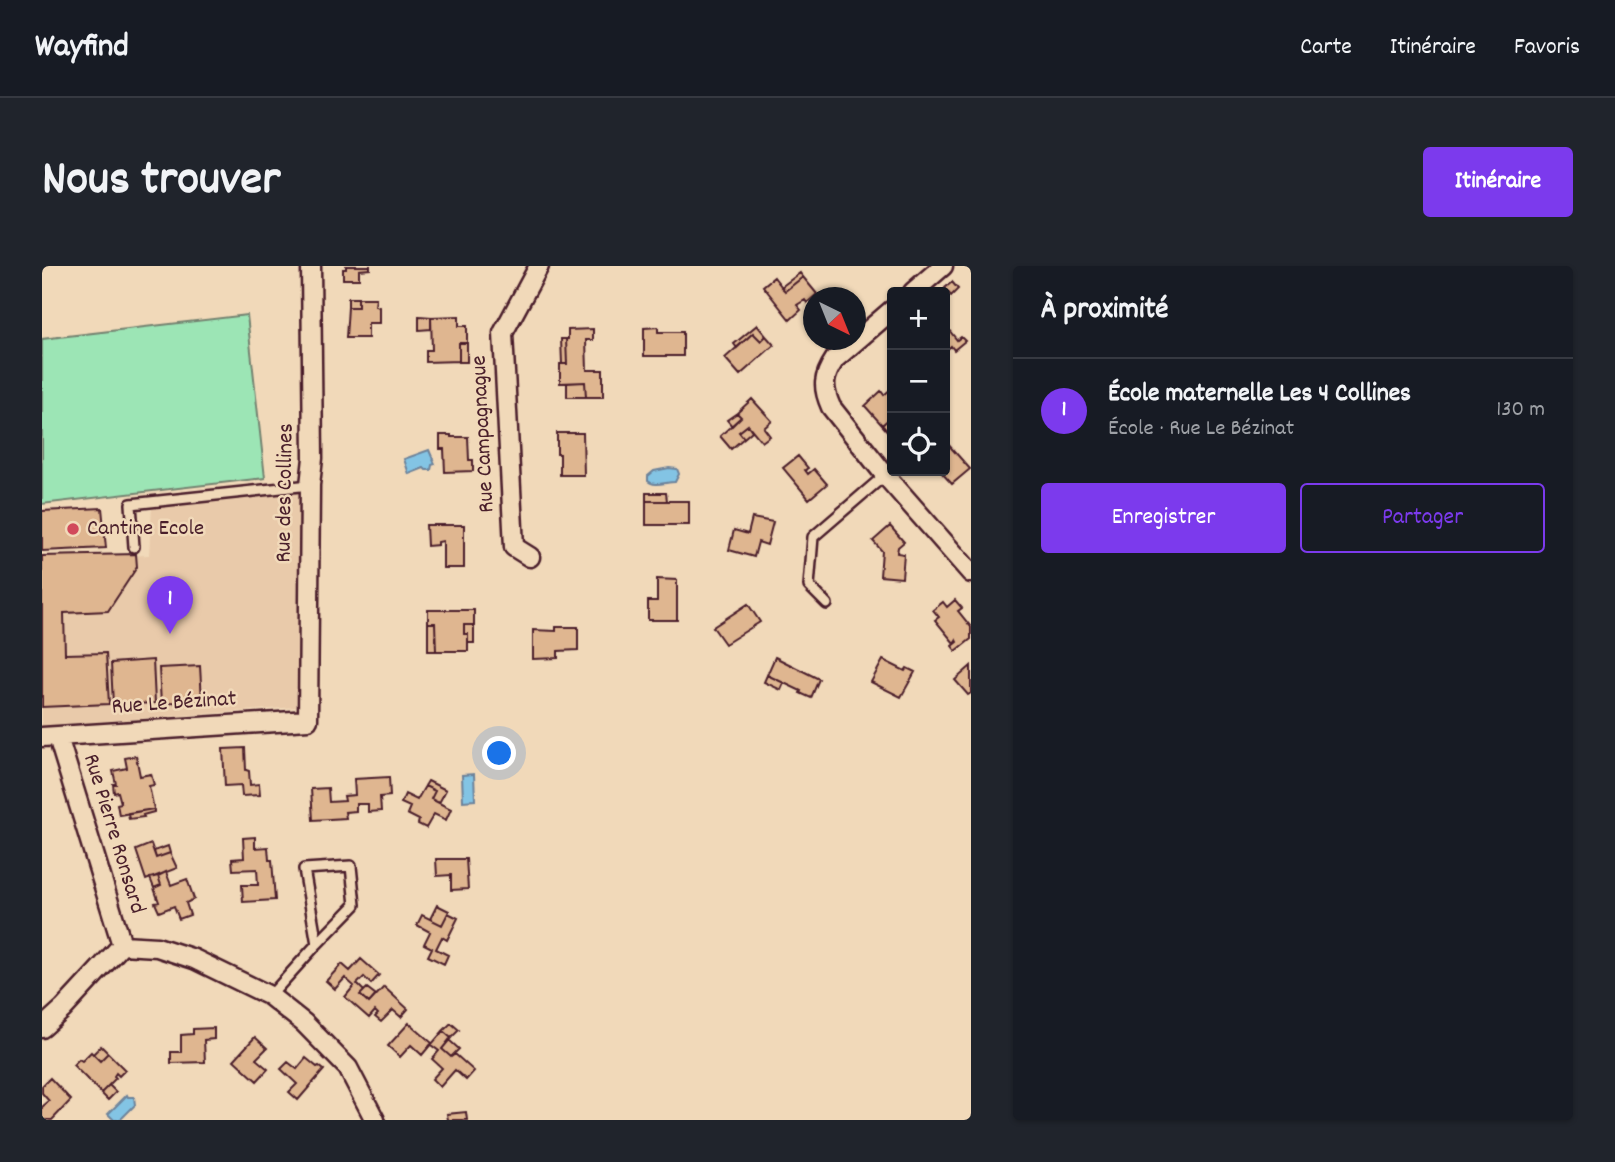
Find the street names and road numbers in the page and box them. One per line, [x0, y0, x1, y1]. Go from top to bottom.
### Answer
street label: Rue Campagnague [463, 355, 505, 513]
street label: Rue des Collines [268, 423, 304, 563]
street label: Rue Le Bézinat [111, 683, 237, 725]
street label: Rue Pierre Ronsard [73, 750, 153, 918]

